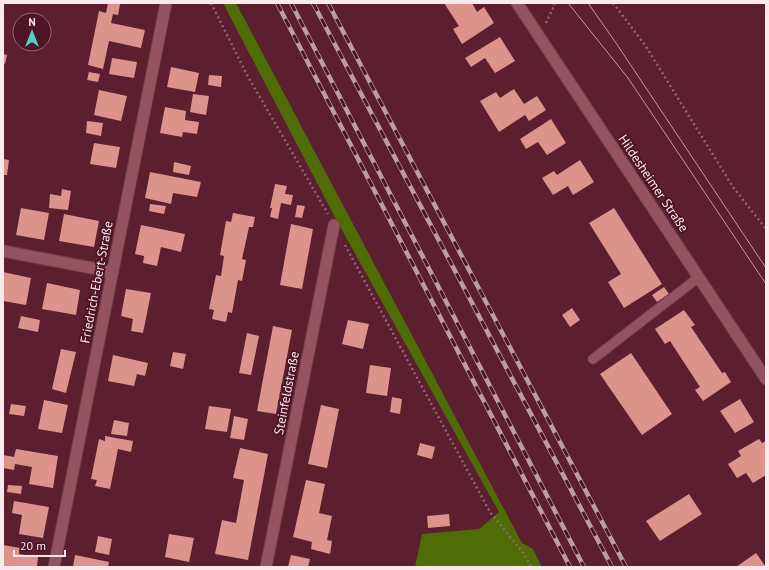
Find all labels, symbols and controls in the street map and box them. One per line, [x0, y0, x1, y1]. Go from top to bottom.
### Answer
north arrow [12, 12, 52, 52]
text: N [28, 15, 36, 29]
street label: Hildesheimer Straße [615, 131, 692, 235]
street label: Friedrich-Ebert-Straße [76, 219, 117, 345]
street label: Steinfeldstraße [270, 350, 303, 436]
scale bar [14, 532, 65, 558]
text: 20 m [20, 538, 46, 553]

